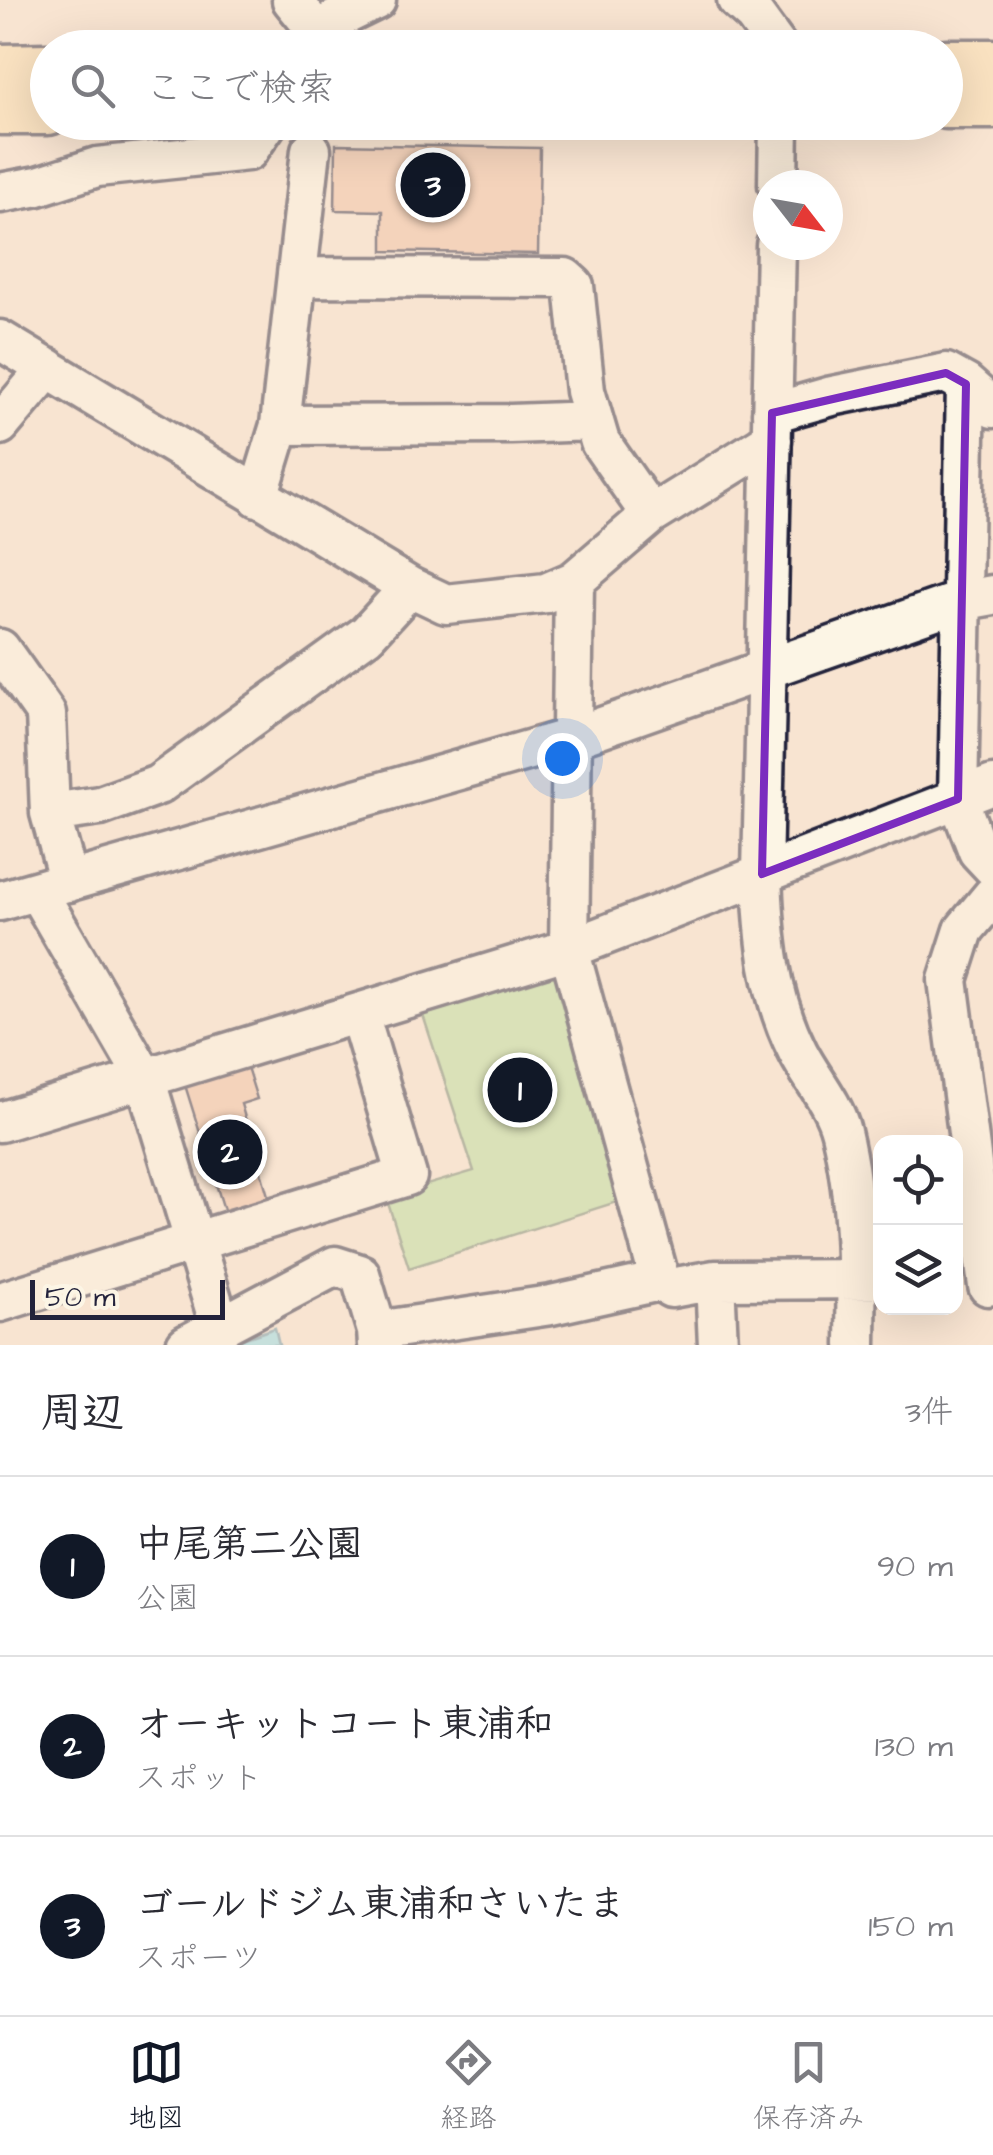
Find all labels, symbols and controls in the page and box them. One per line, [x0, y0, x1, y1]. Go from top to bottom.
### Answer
search box [30, 30, 963, 140]
icon: search [65, 58, 120, 113]
text: ここで検索 [145, 63, 335, 115]
pin: 3 [400, 148, 466, 222]
north arrow [753, 170, 843, 260]
your location [537, 733, 588, 784]
pin: 1 [488, 1052, 552, 1128]
pin: 2 [198, 1114, 262, 1190]
map controls [873, 1135, 963, 1315]
button: locate [873, 1135, 963, 1225]
button: layers [873, 1225, 963, 1315]
scale bar [30, 1275, 225, 1320]
text: 50 m [45, 1278, 116, 1317]
text: 周辺 [40, 1385, 124, 1443]
text: 3件 [905, 1390, 953, 1435]
text: 中尾第二公園 [135, 1519, 363, 1571]
text: 1 [70, 1544, 75, 1589]
text: 90 m [877, 1544, 953, 1589]
text: 公園 [135, 1576, 199, 1621]
text: オーキットコート東浦和 [135, 1699, 553, 1751]
text: 2 [63, 1724, 82, 1769]
text: 130 m [875, 1724, 953, 1769]
text: スポット [135, 1756, 263, 1801]
text: ゴールドジム東浦和さいたま [135, 1879, 626, 1931]
text: 3 [64, 1904, 81, 1949]
text: 150 m [868, 1904, 953, 1949]
text: スポーツ [135, 1936, 262, 1981]
tab: 地図 [128, 2035, 184, 2138]
tab: 経路 [440, 2035, 497, 2138]
tab: 保存済み [753, 2035, 865, 2138]

